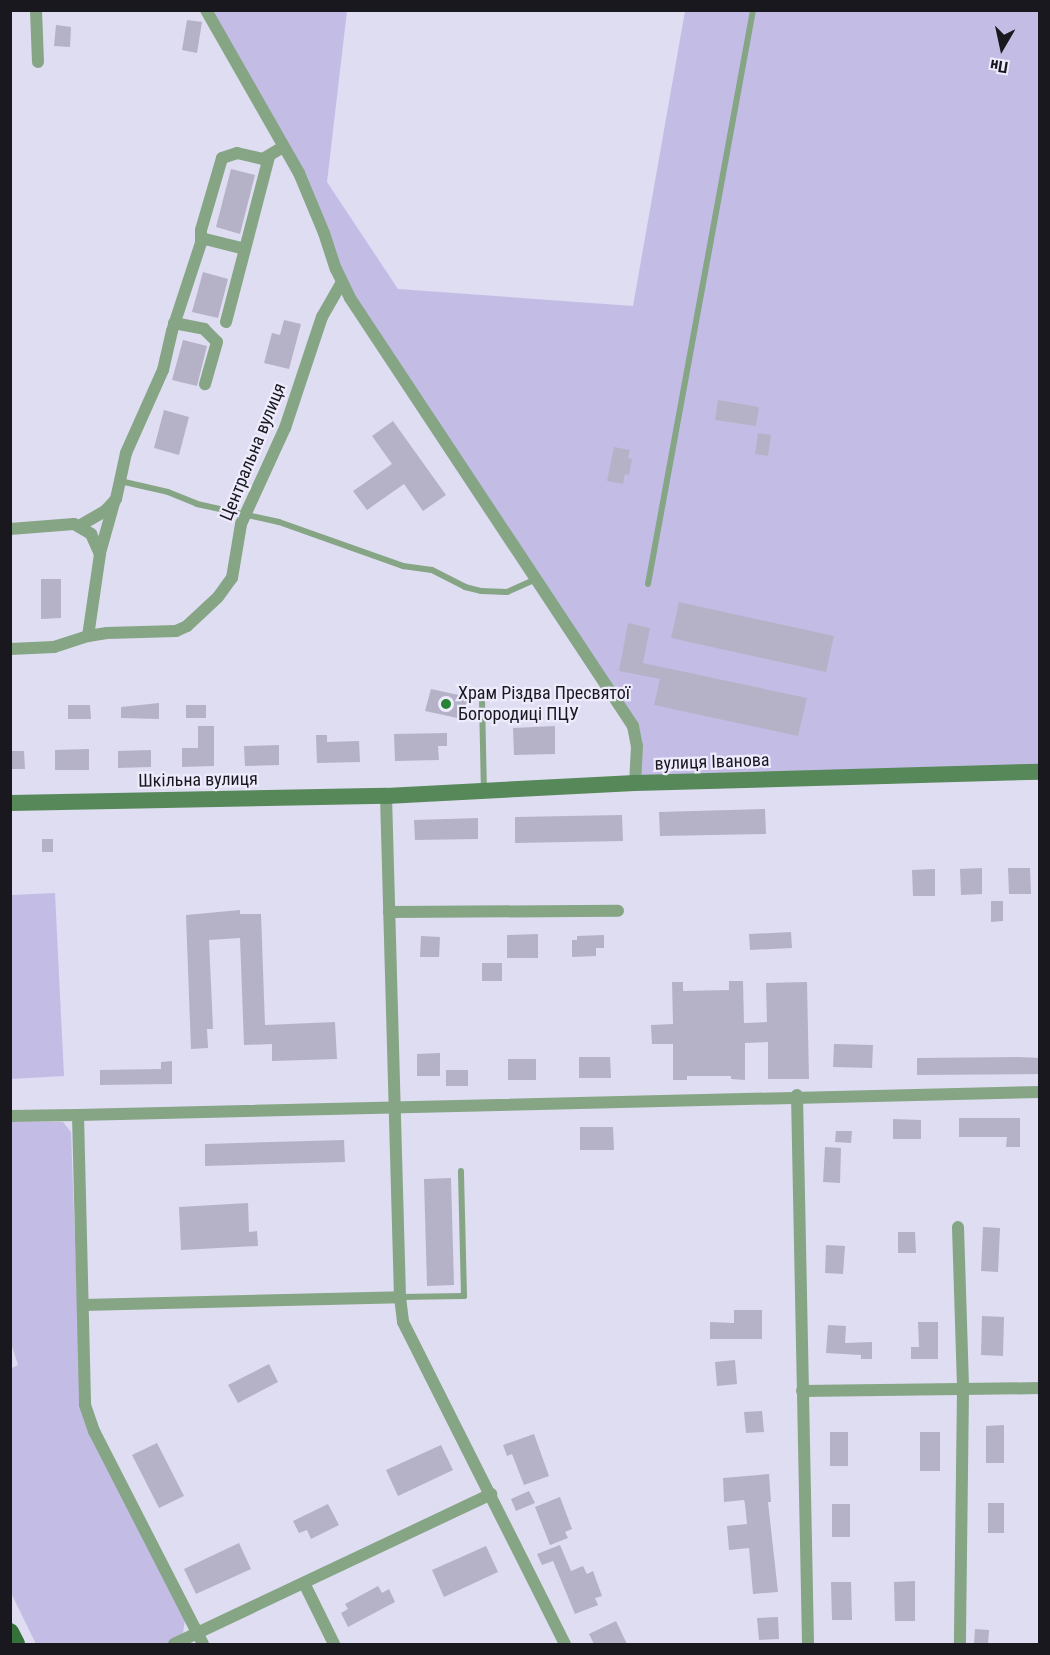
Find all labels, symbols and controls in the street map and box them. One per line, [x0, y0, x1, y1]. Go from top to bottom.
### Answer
north arrow [972, 18, 1032, 78]
text: Пн [989, 55, 1009, 77]
street label: Центральна вулиця [216, 380, 290, 524]
place label: Храм Різдва Пресвятої Богородиці ПЦУ [458, 683, 630, 726]
marker: Храм Різдва Пресвятої Богородиці ПЦУ [439, 697, 453, 711]
street label: вулиця Іванова [654, 749, 770, 775]
street label: Шкільна вулиця [138, 768, 258, 792]

